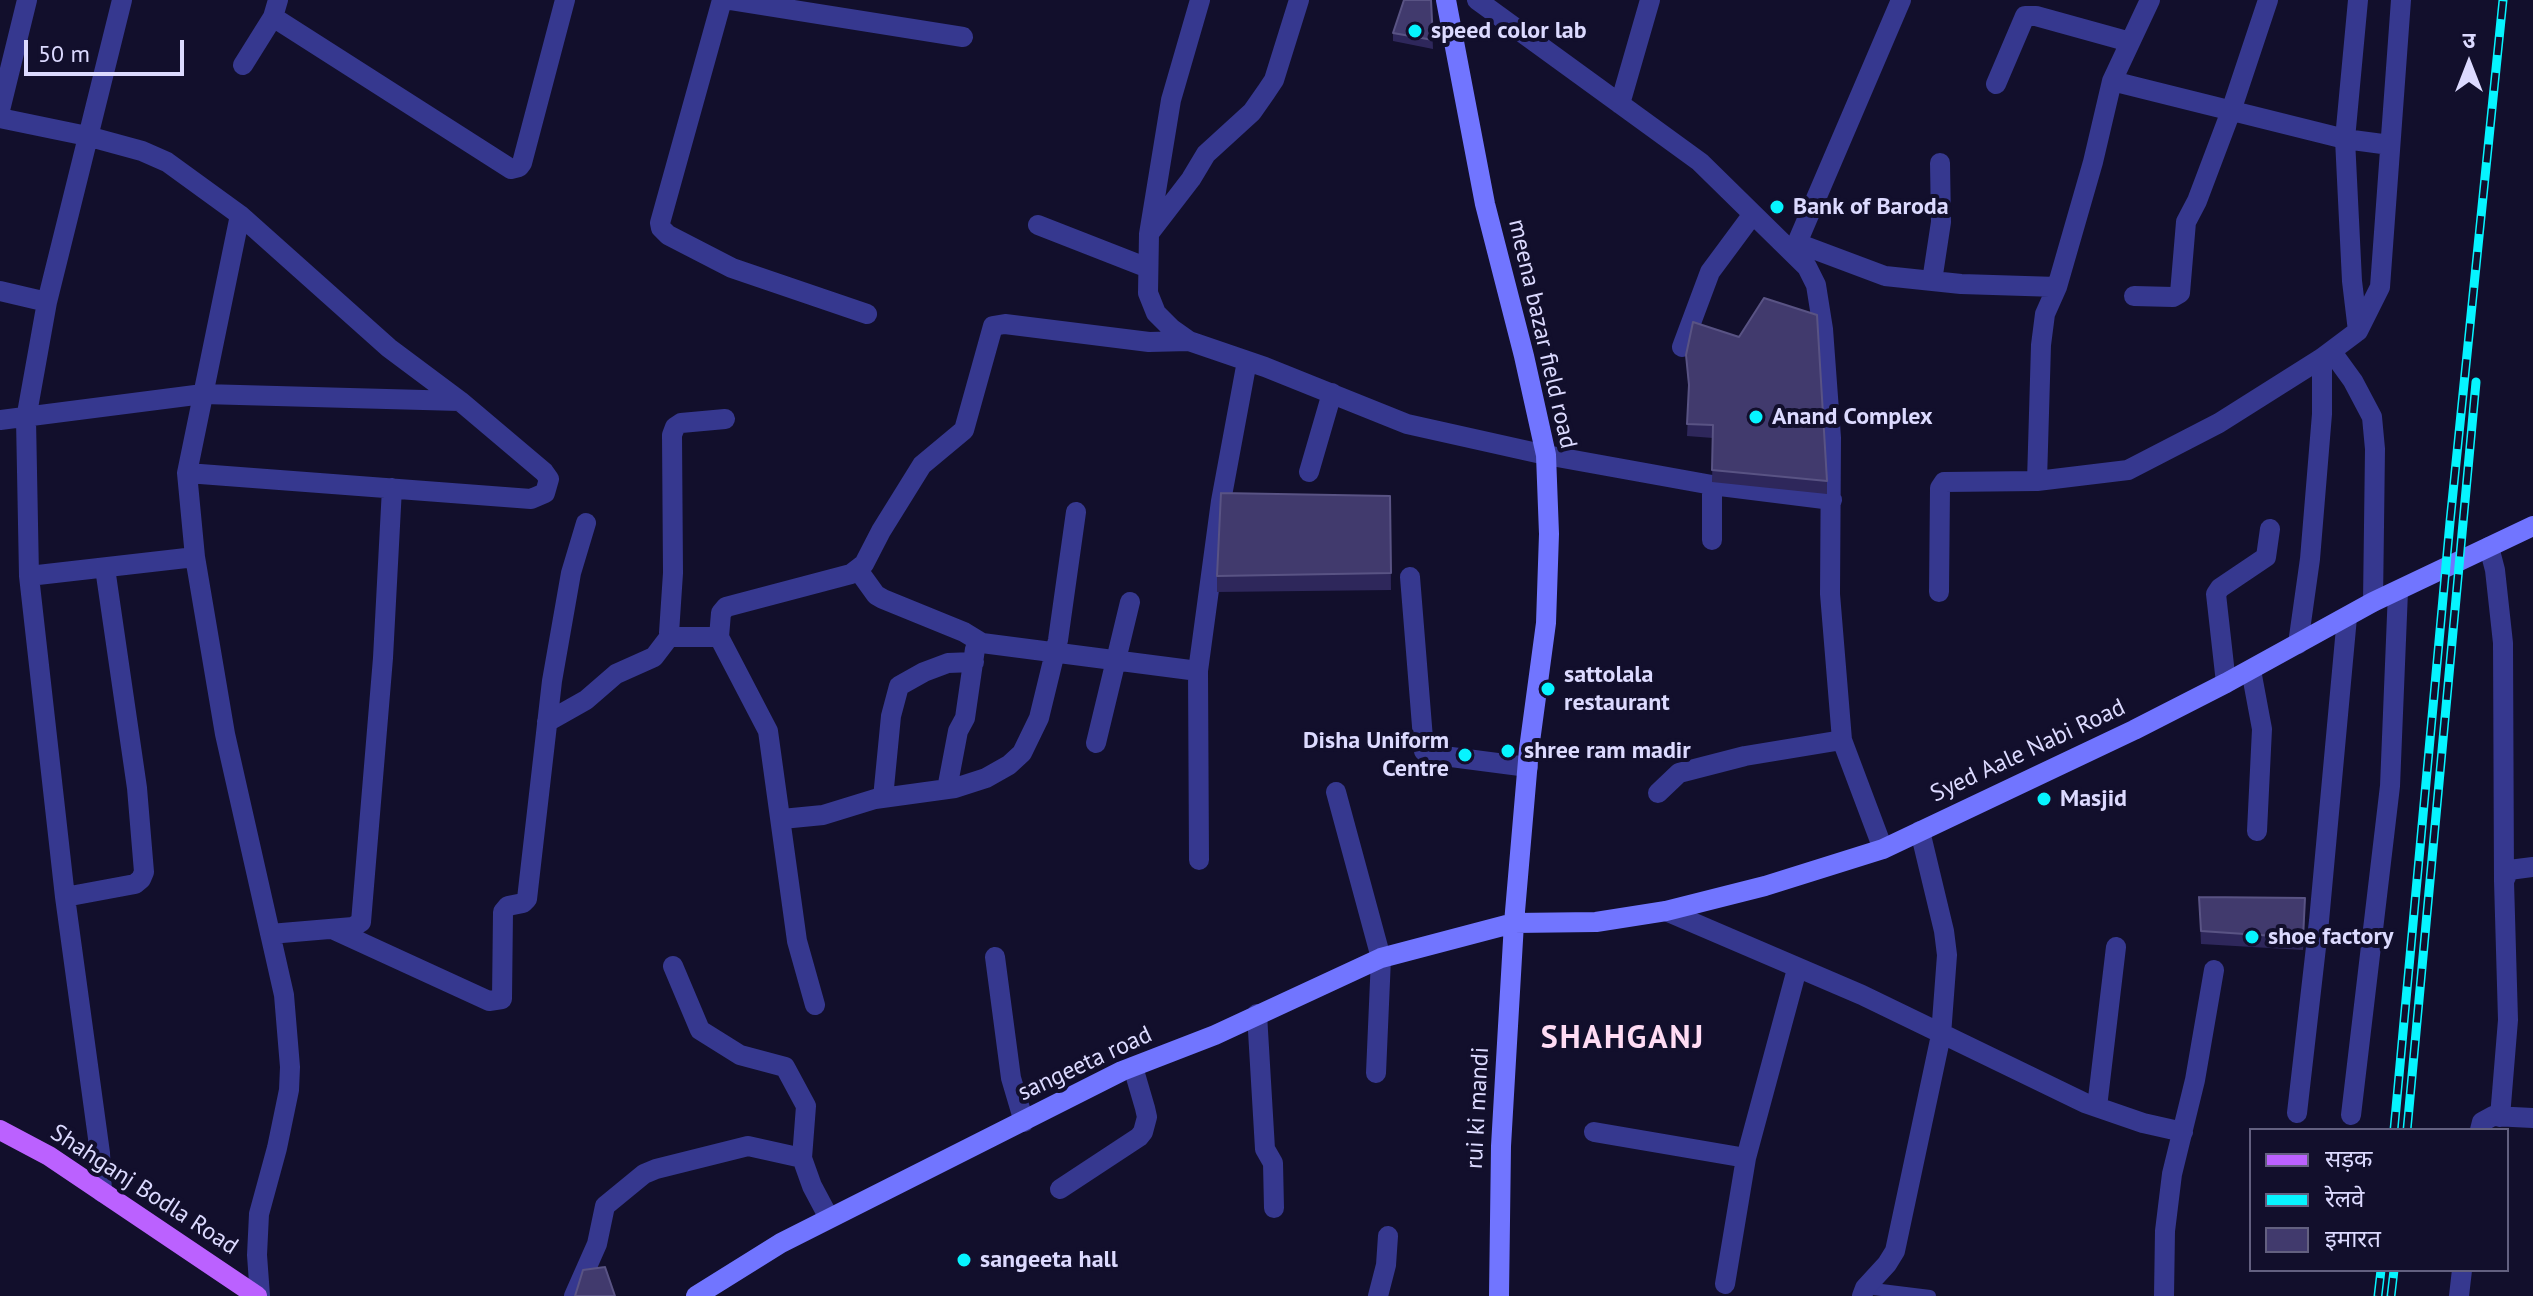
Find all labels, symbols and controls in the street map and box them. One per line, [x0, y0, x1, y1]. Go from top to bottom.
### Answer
place label: speed color lab [1431, 17, 1586, 45]
marker: speed color lab [1406, 22, 1424, 40]
scale bar [28, 24, 188, 74]
north arrow [2429, 24, 2509, 104]
text: उ [2463, 26, 2475, 54]
text: 50 m [38, 38, 90, 69]
place label: Bank of Baroda [1793, 193, 1949, 221]
marker: Bank of Baroda [1768, 198, 1786, 216]
street label: meena bazar field road [1502, 217, 1582, 451]
place label: Anand Complex [1772, 403, 1933, 431]
marker: Anand Complex [1747, 408, 1765, 426]
place label: sattolala restaurant [1564, 661, 1670, 717]
marker: sattolala restaurant [1539, 680, 1557, 698]
street label: Syed Aale Nabi Road [1926, 693, 2130, 809]
place label: Disha Uniform Centre [1303, 727, 1449, 783]
place label: shree ram madir [1524, 737, 1691, 765]
marker: shree ram madir [1499, 742, 1517, 760]
marker: Disha Uniform Centre [1456, 746, 1474, 764]
place label: Masjid [2060, 785, 2127, 813]
marker: Masjid [2035, 790, 2053, 808]
place label: shoe factory [2268, 923, 2393, 951]
marker: shoe factory [2243, 928, 2261, 946]
street label: sangeeta road [1013, 1020, 1157, 1108]
district label: SHAHGANJ [1541, 1020, 1705, 1058]
street label: rui ki mandi [1460, 1046, 1496, 1170]
street label: Shahganj Bodla Road [45, 1119, 243, 1261]
legend [2249, 1128, 2509, 1272]
text: सड़क [2325, 1143, 2373, 1174]
text: रेलवे [2325, 1183, 2364, 1214]
text: इमारत [2325, 1223, 2381, 1254]
place label: sangeeta hall [980, 1246, 1118, 1274]
marker: sangeeta hall [955, 1251, 973, 1269]

